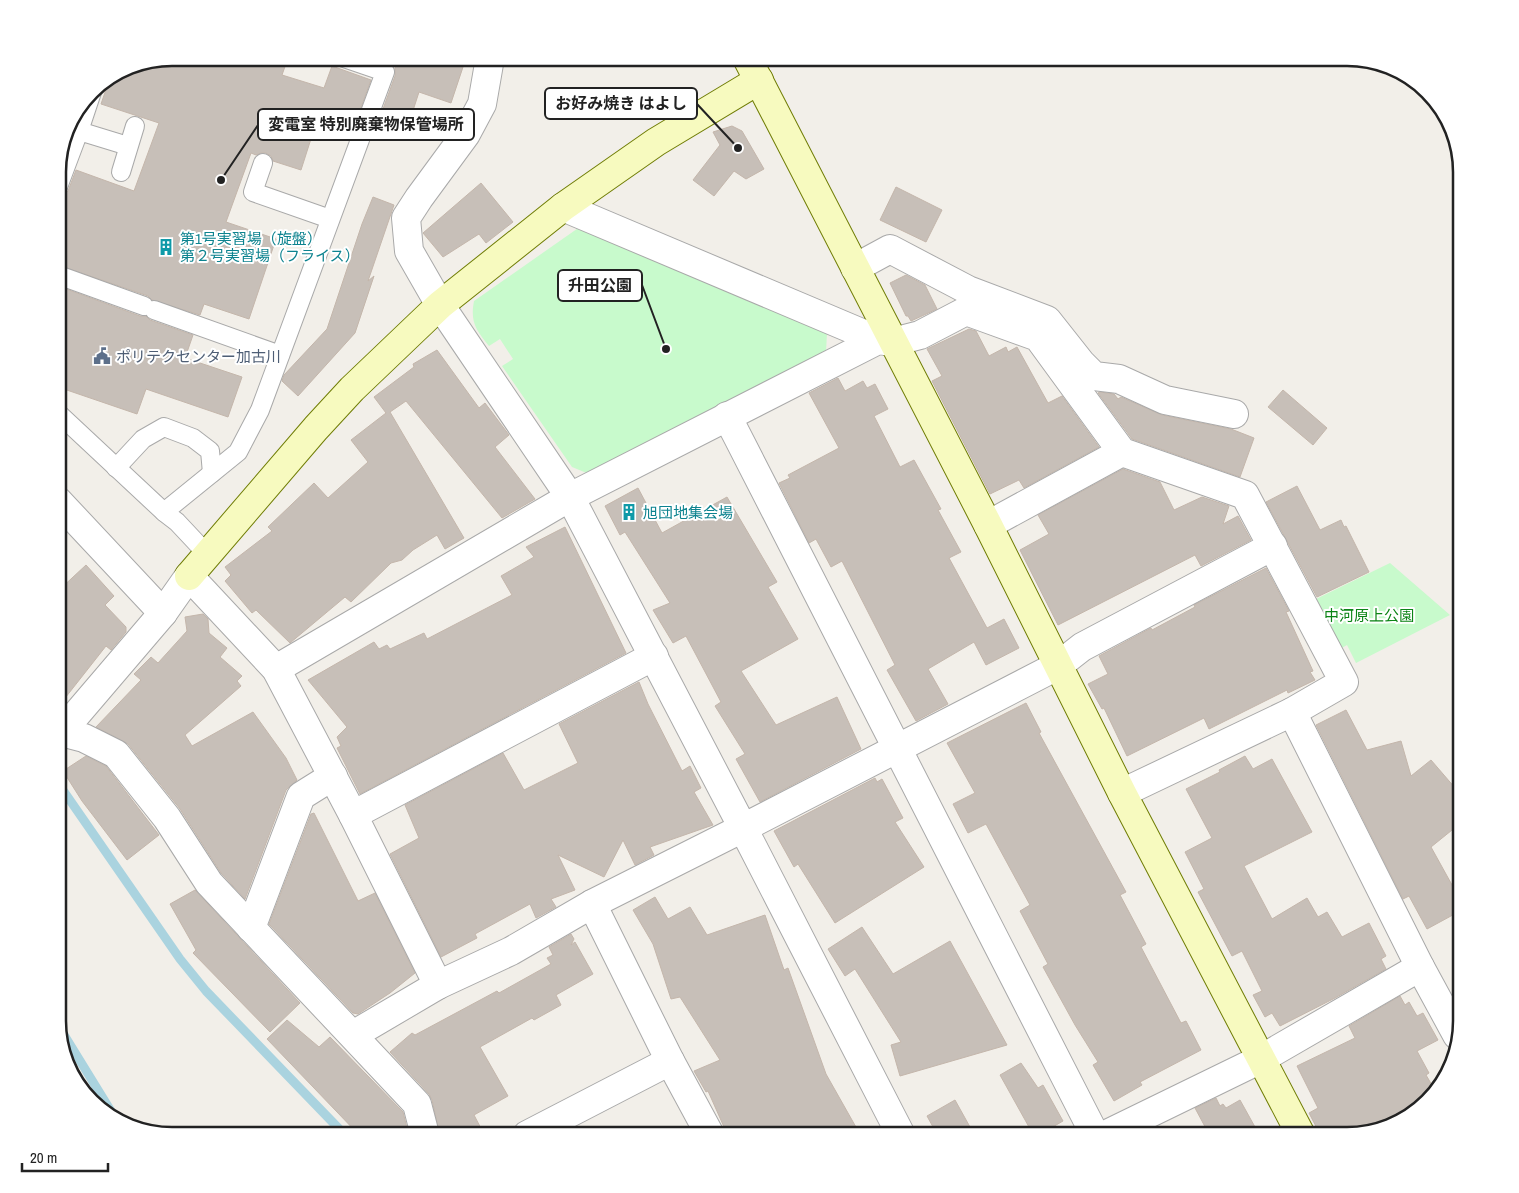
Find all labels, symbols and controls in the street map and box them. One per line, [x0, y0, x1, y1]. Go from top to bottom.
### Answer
callout: お好み焼き はよし [545, 88, 697, 119]
text: お好み焼き はよし [555, 92, 687, 114]
callout: 変電室 特別廃棄物保管場所 [258, 109, 474, 140]
text: 変電室 特別廃棄物保管場所 [268, 113, 464, 135]
place label: 第1号実習場（旋盤） 第２号実習場（フライス） [180, 228, 360, 266]
building icon: 第1号実習場（旋盤） 第２号実習場（フライス） [156, 237, 176, 257]
callout: 升田公園 [558, 270, 642, 301]
text: 升田公園 [568, 274, 632, 296]
public building icon: ポリテクセンター加古川 [92, 346, 112, 366]
place label: ポリテクセンター加古川 [116, 346, 281, 367]
building icon: 旭団地集会場 [619, 502, 639, 522]
place label: 旭団地集会場 [643, 502, 733, 523]
park label: 中河原上公園 [1324, 605, 1414, 626]
scale bar [22, 1140, 109, 1172]
text: 20 m [30, 1147, 57, 1168]

